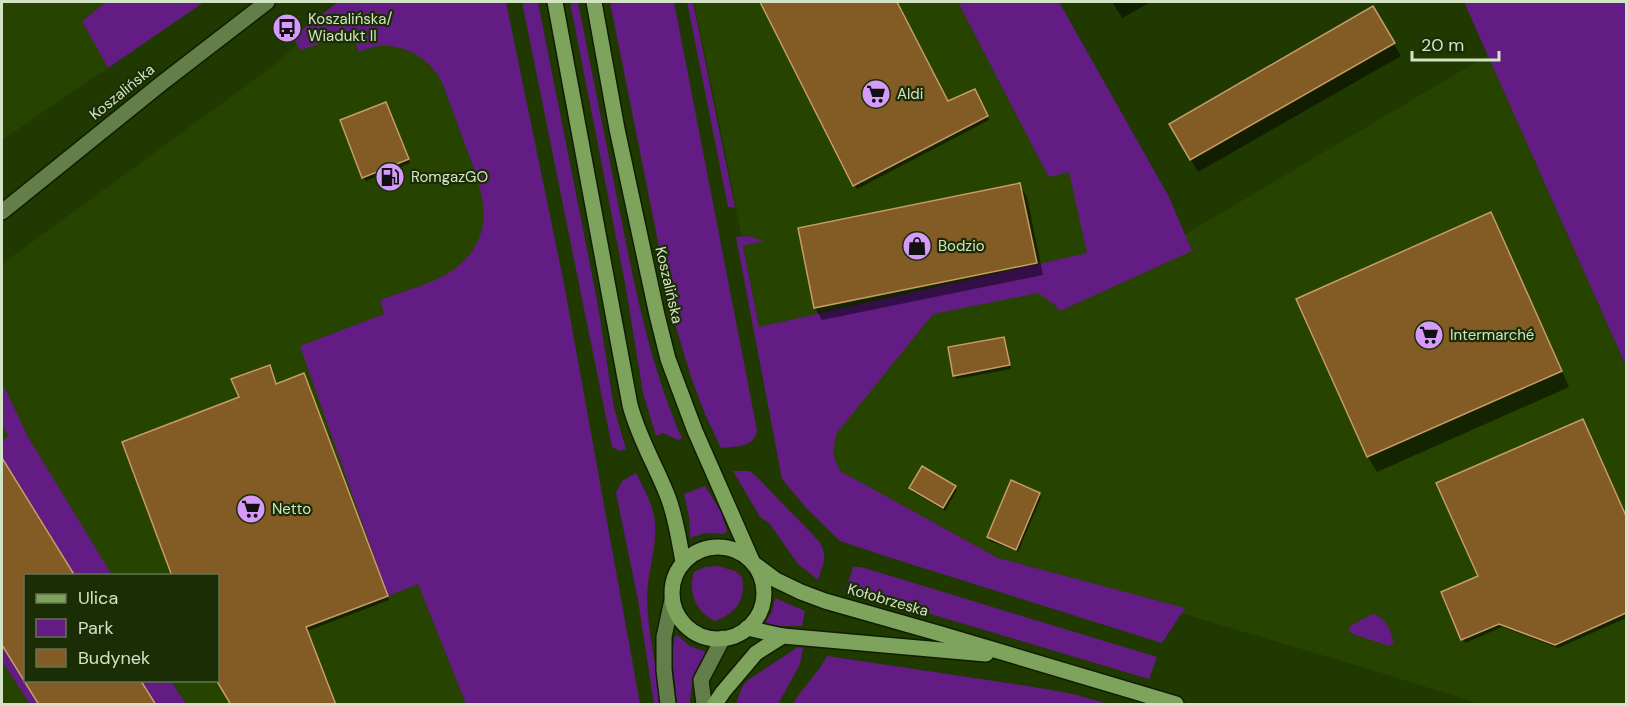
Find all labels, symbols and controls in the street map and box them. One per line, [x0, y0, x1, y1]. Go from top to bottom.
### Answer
place label: Koszalińska/ Wiadukt II [308, 9, 392, 46]
bus stop icon: Koszalińska/ Wiadukt II [271, 12, 303, 44]
scale bar [1412, 24, 1499, 62]
text: 20 m [1421, 33, 1464, 57]
street label: Koszalińska [85, 60, 159, 124]
supermarket icon: Aldi [860, 78, 892, 110]
place label: Aldi [897, 84, 923, 104]
fuel station icon: RomgazGO [374, 161, 406, 193]
place label: RomgazGO [411, 167, 488, 187]
shop icon: Bodzio [901, 230, 933, 262]
place label: Bodzio [938, 236, 985, 256]
street label: Koszalińska [650, 245, 688, 325]
supermarket icon: Intermarché [1413, 319, 1445, 351]
place label: Intermarché [1450, 325, 1534, 345]
supermarket icon: Netto [235, 493, 267, 525]
place label: Netto [272, 499, 311, 519]
legend [24, 574, 219, 682]
street label: Kołobrzeska [845, 579, 931, 621]
text: Ulica [78, 586, 118, 610]
text: Park [78, 616, 114, 640]
text: Budynek [78, 646, 150, 670]

